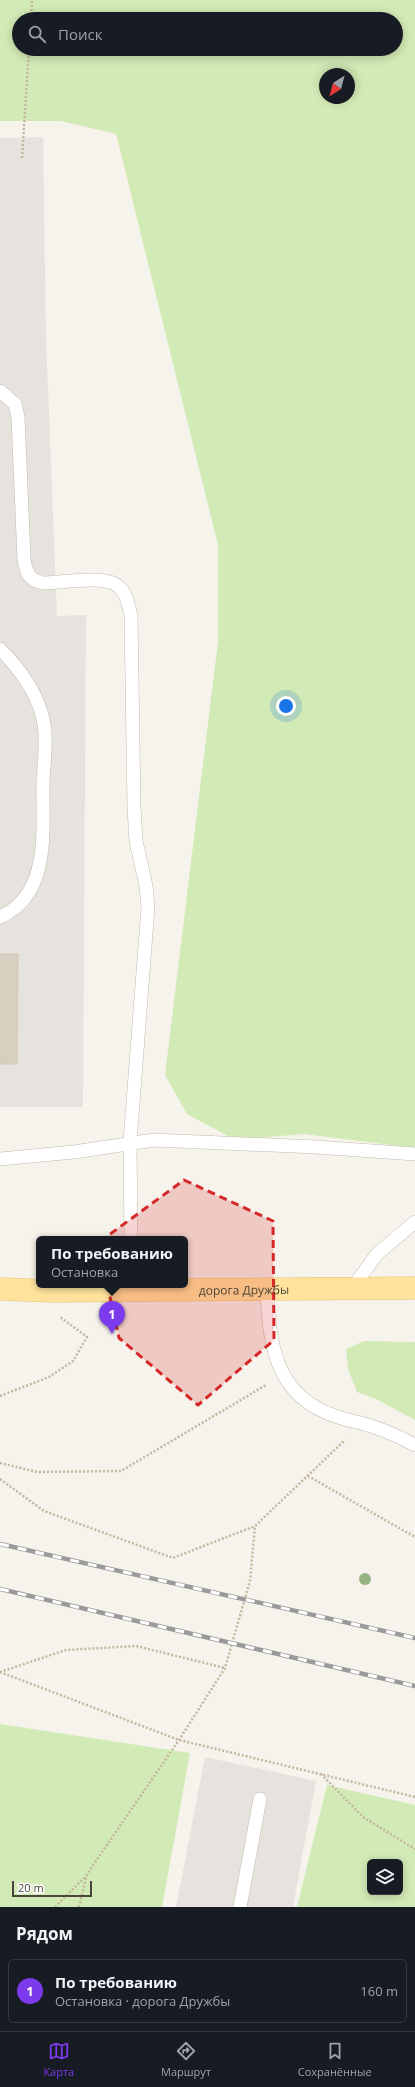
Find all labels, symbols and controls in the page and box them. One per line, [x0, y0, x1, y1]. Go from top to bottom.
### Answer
search box [12, 12, 403, 56]
icon: search [26, 23, 48, 45]
text: Поиск [58, 24, 102, 44]
north arrow [319, 68, 355, 104]
your location [276, 696, 296, 716]
popup [36, 1236, 188, 1288]
text: По требованию [51, 1243, 173, 1263]
text: Остановка [51, 1263, 118, 1281]
street label: дорога Дружбы [199, 1281, 289, 1298]
pin: 1 [99, 1301, 125, 1334]
map controls [367, 1859, 403, 1895]
button: layers [367, 1859, 403, 1895]
scale bar [12, 1879, 92, 1898]
text: 20 m [18, 1880, 44, 1895]
text: Рядом [16, 1922, 73, 1945]
text: По требованию [55, 1972, 177, 1992]
text: 1 [26, 1982, 34, 2000]
text: 160 m [360, 1982, 398, 2000]
text: Остановка · дорога Дружбы [55, 1992, 230, 2010]
tab: Карта [43, 2040, 74, 2079]
tab: Маршрут [161, 2040, 211, 2079]
tab: Сохранённые [298, 2040, 372, 2079]

